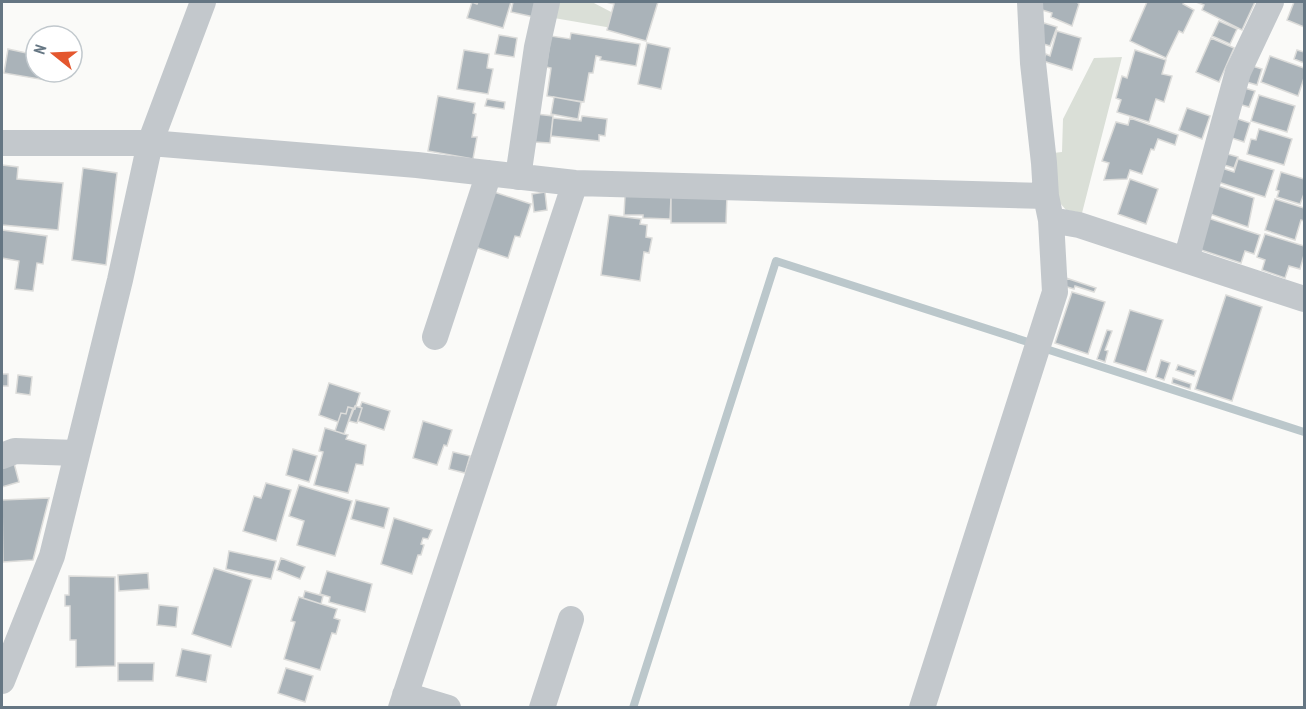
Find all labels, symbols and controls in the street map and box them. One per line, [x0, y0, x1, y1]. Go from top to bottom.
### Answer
north arrow [24, 24, 84, 84]
text: N [29, 42, 51, 57]

